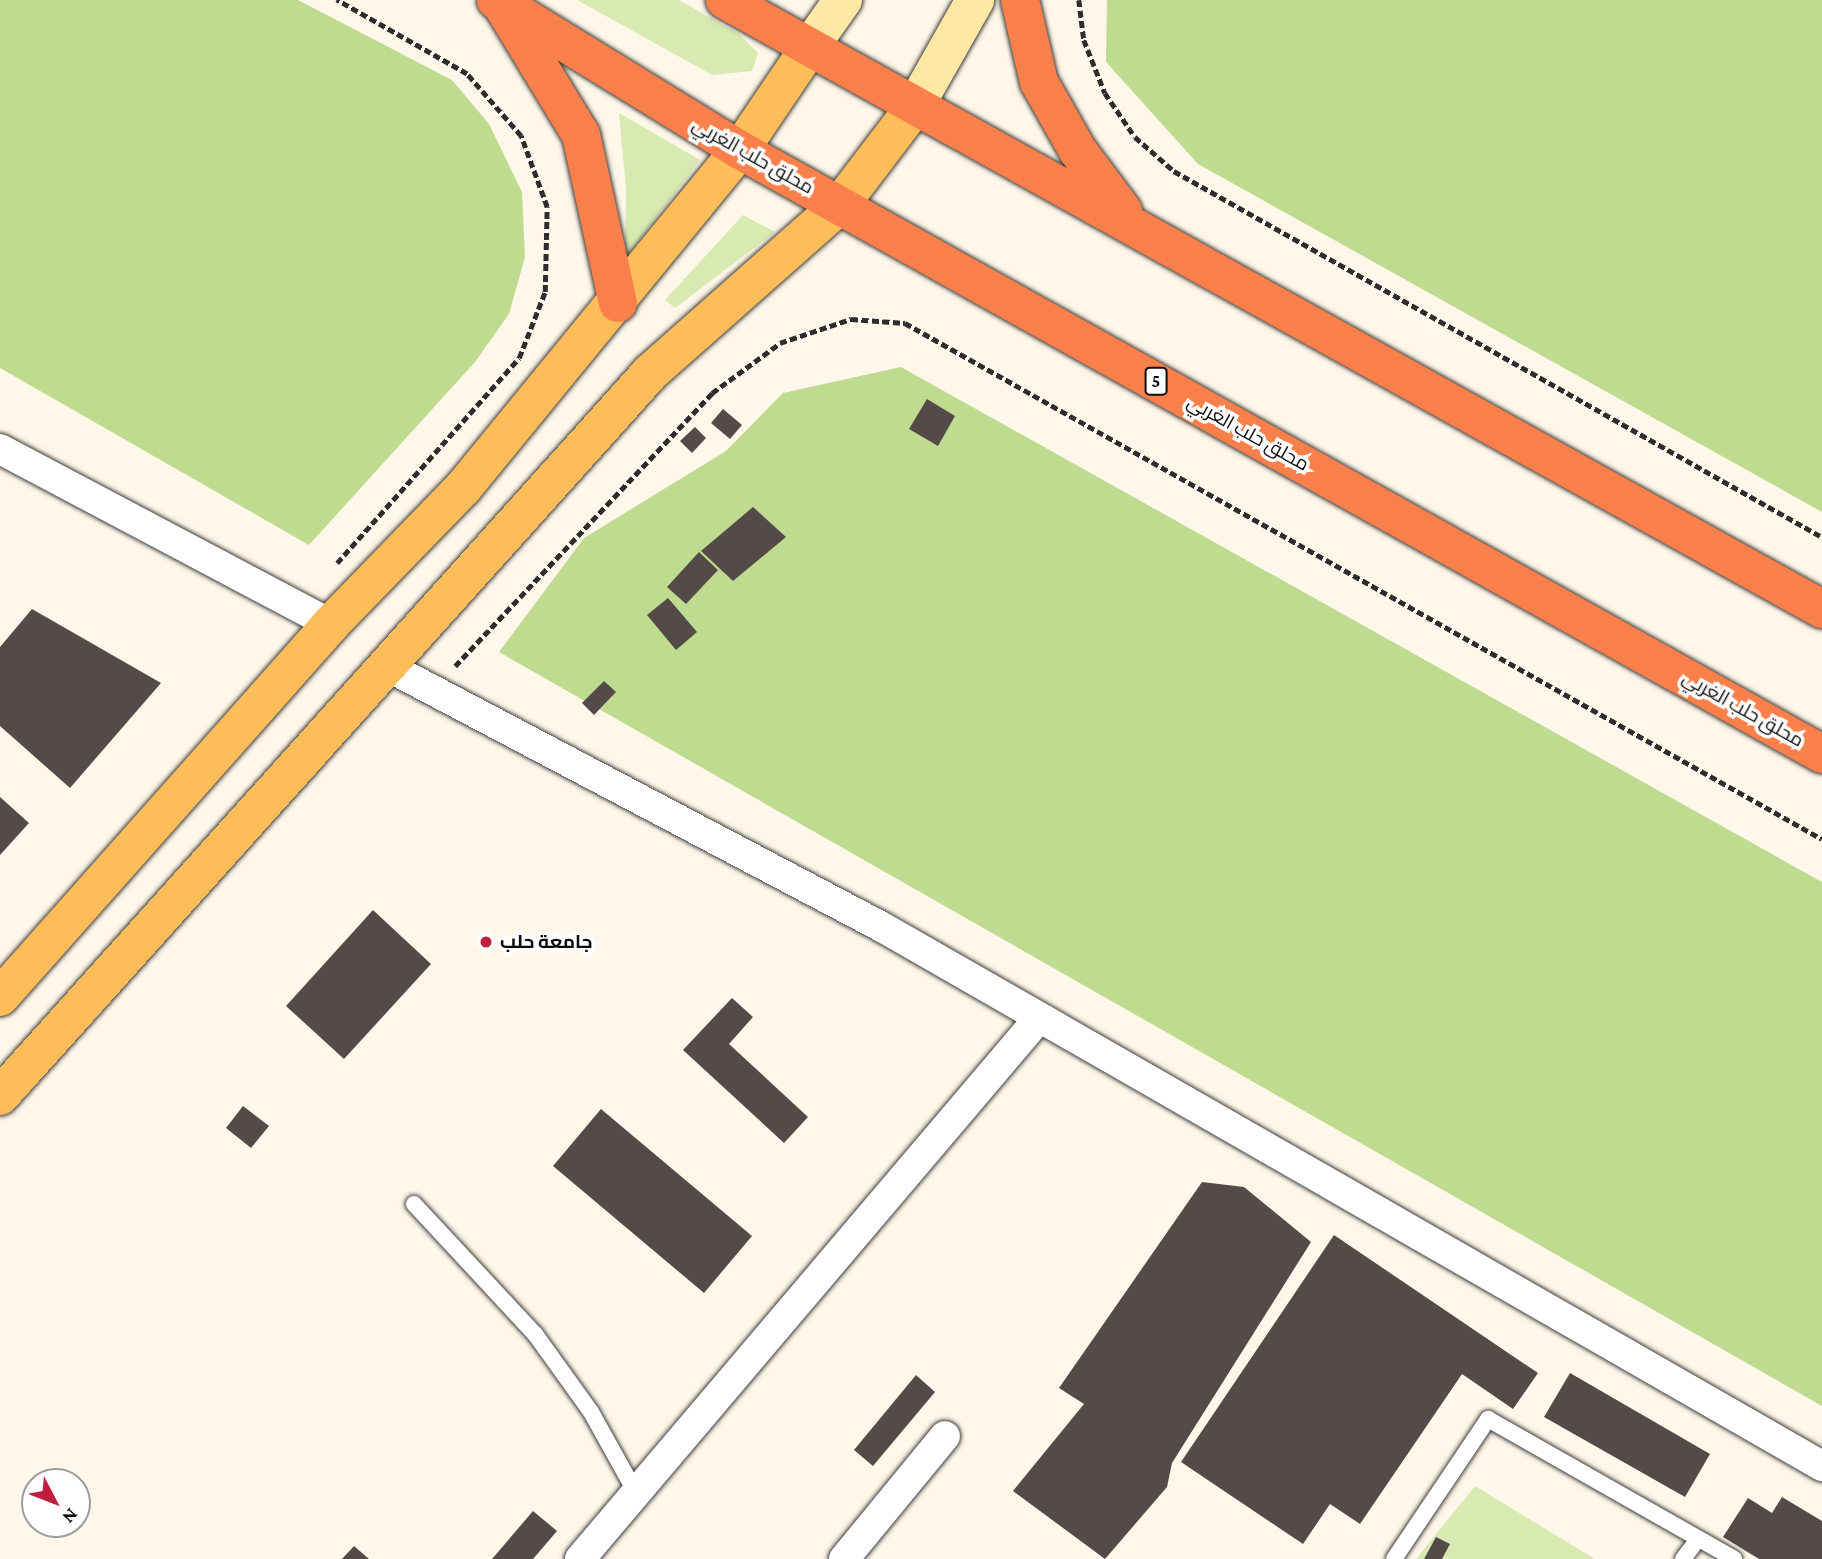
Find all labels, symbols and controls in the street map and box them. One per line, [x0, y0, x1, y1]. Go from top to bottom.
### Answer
street label: محلق حلب الغربي [688, 113, 818, 199]
road number: 5 [1144, 366, 1168, 396]
street label: محلق حلب الغربي [1183, 390, 1313, 476]
street label: محلق حلب الغربي [1678, 666, 1808, 752]
place label: جامعة حلب [500, 931, 592, 953]
marker: جامعة حلب [478, 934, 494, 950]
north arrow [21, 1468, 91, 1538]
text: N [58, 1504, 83, 1528]

